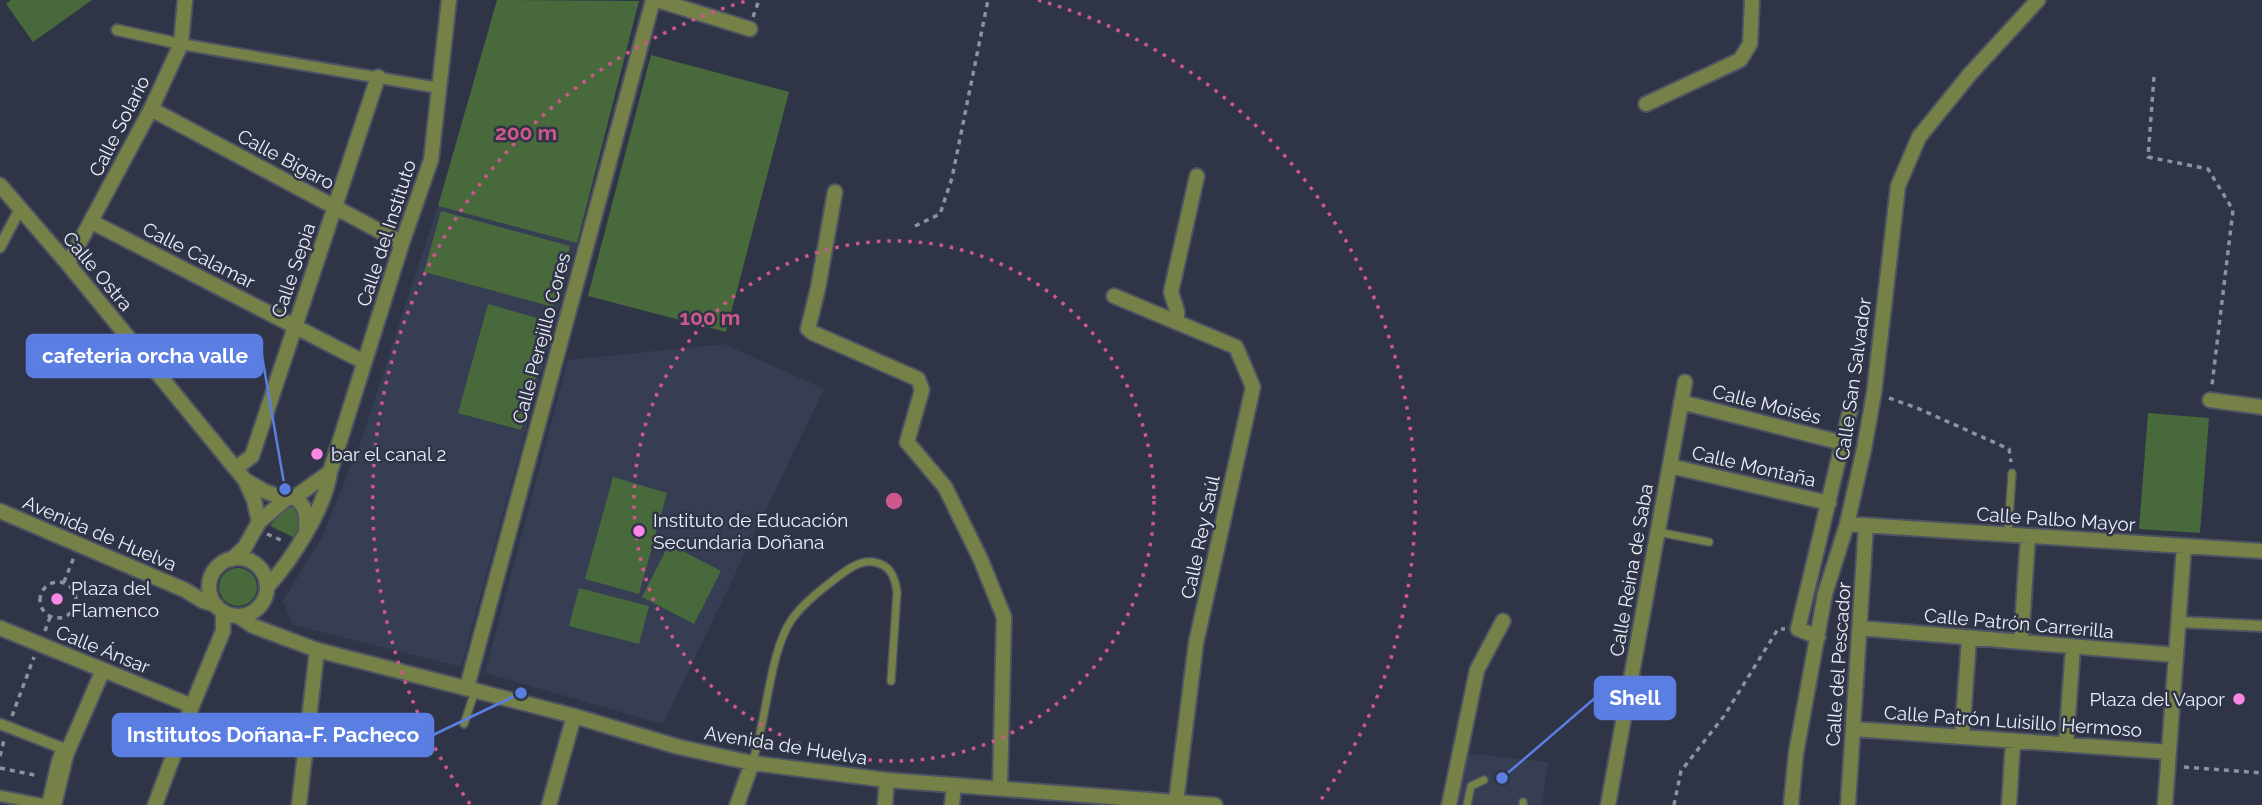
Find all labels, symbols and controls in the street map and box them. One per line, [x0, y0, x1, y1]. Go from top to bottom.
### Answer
street label: Calle Solario [84, 72, 154, 180]
text: 200 m [495, 120, 557, 145]
street label: Calle Bigaro [234, 124, 338, 194]
street label: Calle del Instituto [352, 157, 420, 309]
street label: Calle Calamar [139, 217, 259, 293]
street label: Calle Sepia [267, 220, 319, 320]
street label: Calle Ostra [59, 227, 137, 315]
street label: Calle Perejillo Cores [508, 250, 574, 426]
street label: Calle San Salvador [1831, 296, 1875, 462]
text: 100 m [680, 305, 740, 330]
callout: cafeteria orcha valle [27, 335, 262, 377]
text: cafeteria orcha valle [42, 343, 248, 368]
street label: Calle Moisés [1710, 380, 1824, 428]
street label: Calle Montaña [1690, 441, 1818, 491]
place label: bar el canal 2 [331, 443, 446, 465]
marker: bar el canal 2 [309, 446, 325, 462]
street label: Calle Rey Saúl [1176, 472, 1224, 601]
street label: Calle Reina de Saba [1605, 482, 1657, 658]
centre of rings [882, 489, 906, 513]
street label: Avenida de Huelva [20, 491, 180, 575]
street label: Calle Palbo Mayor [1976, 502, 2137, 536]
place label: Instituto de Educación Secundaria Doñana [653, 509, 848, 553]
marker: Instituto de Educación Secundaria Doñana [631, 523, 647, 539]
place label: Plaza del Flamenco [71, 577, 159, 621]
street label: Calle del Pescador [1821, 581, 1855, 747]
marker: Plaza del Flamenco [49, 591, 65, 607]
street label: Calle Patrón Carrerilla [1923, 604, 2115, 642]
street label: Calle Ánsar [53, 620, 153, 678]
callout: Shell [1595, 677, 1675, 719]
text: Shell [1609, 685, 1661, 710]
place label: Plaza del Vapor [2089, 688, 2225, 710]
marker: Plaza del Vapor [2231, 691, 2247, 707]
street label: Calle Patrón Luisillo Hermoso [1883, 701, 2143, 741]
callout: Institutos Doñana-F. Pacheco [113, 714, 433, 756]
street label: Avenida de Huelva [703, 721, 869, 769]
text: Institutos Doñana-F. Pacheco [127, 722, 419, 747]

